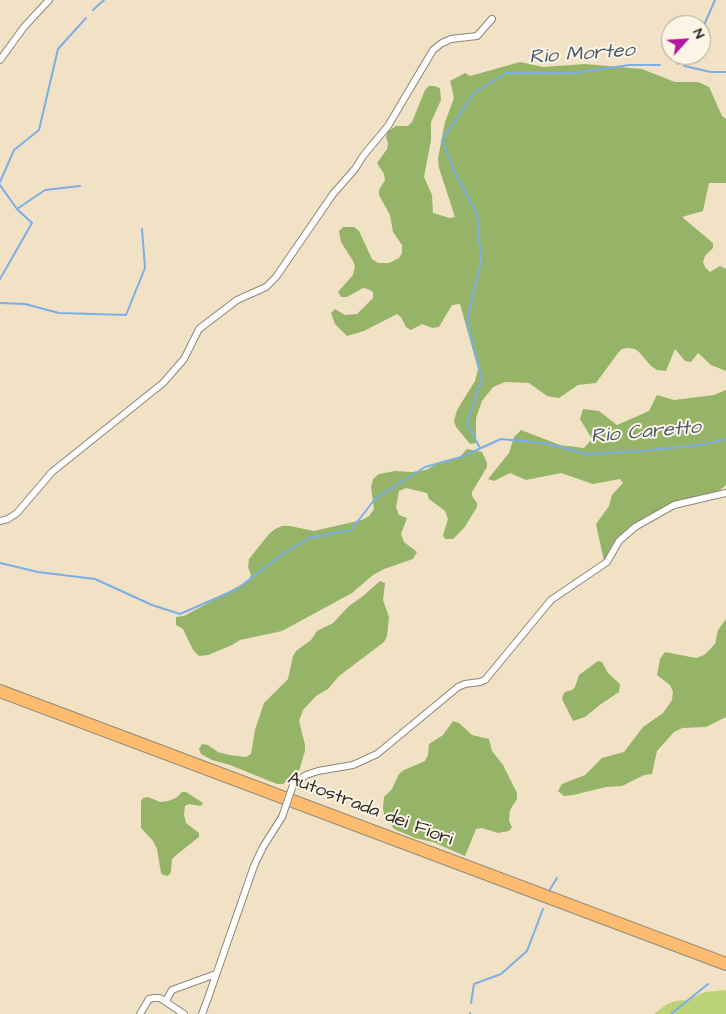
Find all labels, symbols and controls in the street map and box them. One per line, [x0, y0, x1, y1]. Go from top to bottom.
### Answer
north arrow [661, 15, 711, 65]
text: N [688, 26, 709, 42]
water label: Rio Morteo [529, 39, 635, 71]
water label: Rio Caretto [590, 416, 702, 450]
street label: Autostrada dei Fiori [284, 768, 456, 852]

